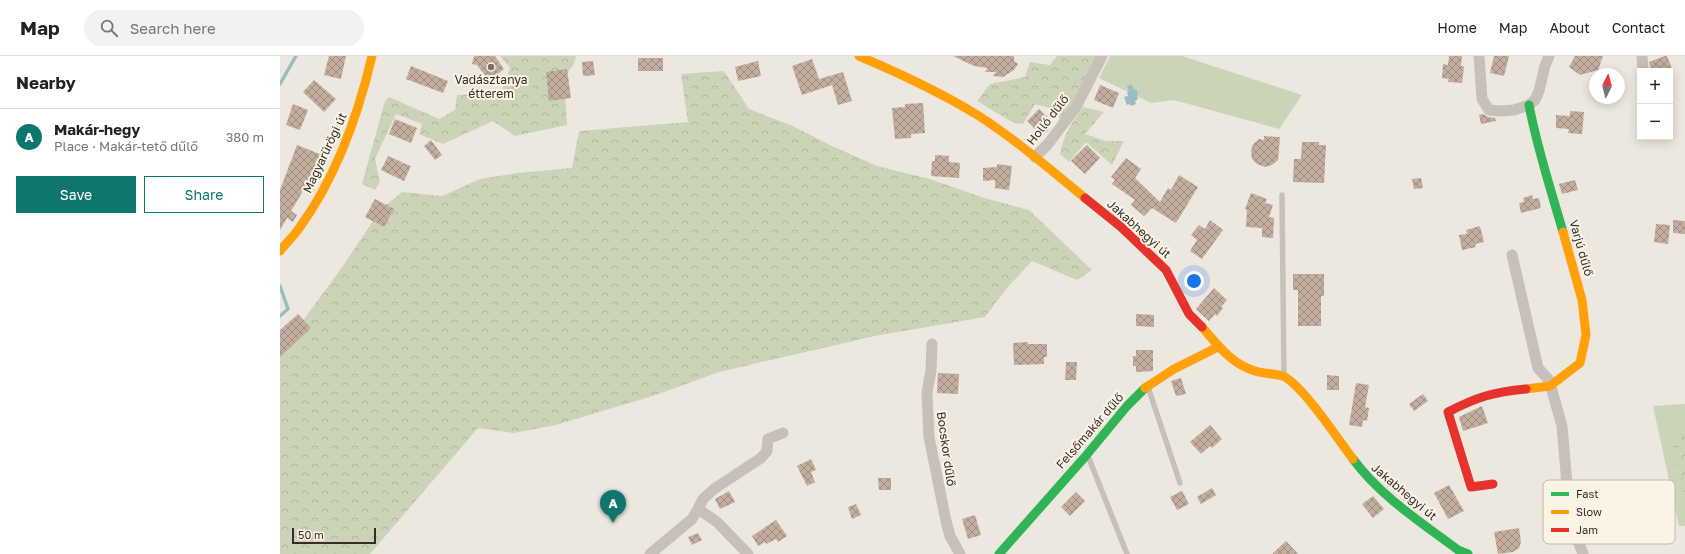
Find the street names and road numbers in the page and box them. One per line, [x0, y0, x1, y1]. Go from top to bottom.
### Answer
street label: Holló dűlő [1023, 92, 1072, 148]
street label: Magyarürögi út [299, 110, 350, 195]
street label: Jakabhegyi út [1104, 196, 1175, 261]
street label: Varjú dűlő [1566, 218, 1597, 278]
street label: Felsőmakár dűlő [1053, 390, 1127, 472]
street label: Bocskor dűlő [934, 411, 959, 487]
street label: Jakabhegyi út [1368, 460, 1440, 524]

